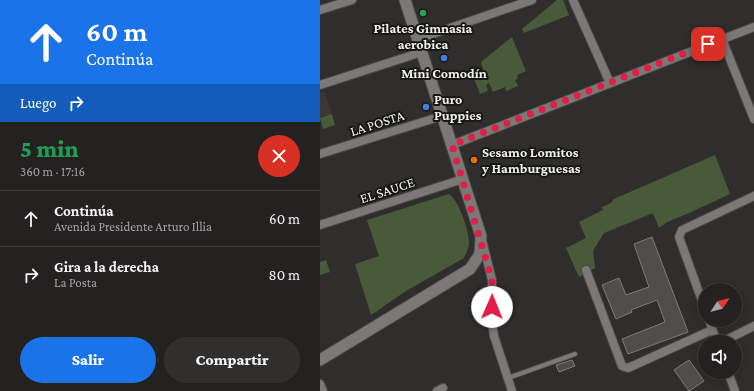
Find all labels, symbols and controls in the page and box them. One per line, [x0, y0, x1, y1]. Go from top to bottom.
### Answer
marker: Pilates Gimnasia aerobica [418, 8, 428, 18]
icon: ahead [20, 16, 72, 68]
text: 60 m [86, 16, 147, 47]
place label: Pilates Gimnasia aerobica [374, 20, 473, 52]
pin [691, 27, 725, 61]
icon: arrive [697, 33, 719, 55]
text: Continúa [86, 49, 153, 69]
marker: Mini Comodín [439, 53, 449, 63]
place label: Mini Comodín [401, 65, 487, 81]
place label: Puro Puppies [434, 91, 482, 123]
icon: right [65, 92, 87, 114]
text: Luego [20, 95, 57, 111]
marker: Puro Puppies [421, 102, 431, 112]
street label: LA POSTA [348, 107, 406, 139]
text: 5 min [20, 135, 79, 162]
button: close [258, 135, 300, 177]
place label: Sesamo Lomitos y Hamburguesas [481, 144, 581, 176]
marker: Sesamo Lomitos y Hamburguesas [469, 155, 479, 165]
text: 360 m · 17:16 [20, 164, 85, 179]
street label: EL SAUCE [358, 174, 417, 206]
text: Continúa [54, 203, 114, 219]
icon: ahead [20, 208, 42, 230]
text: 60 m [269, 211, 300, 227]
text: Avenida Presidente Arturo Illia [54, 219, 212, 234]
text: Gira a la derecha [54, 259, 159, 275]
icon: right [20, 264, 42, 286]
text: 80 m [269, 267, 300, 283]
text: La Posta [54, 275, 97, 290]
north arrow [698, 283, 742, 327]
map controls [698, 283, 742, 379]
position arrow [471, 286, 513, 328]
button: sound [698, 335, 742, 379]
button: Salir [20, 337, 156, 383]
button: Compartir [164, 337, 300, 383]

